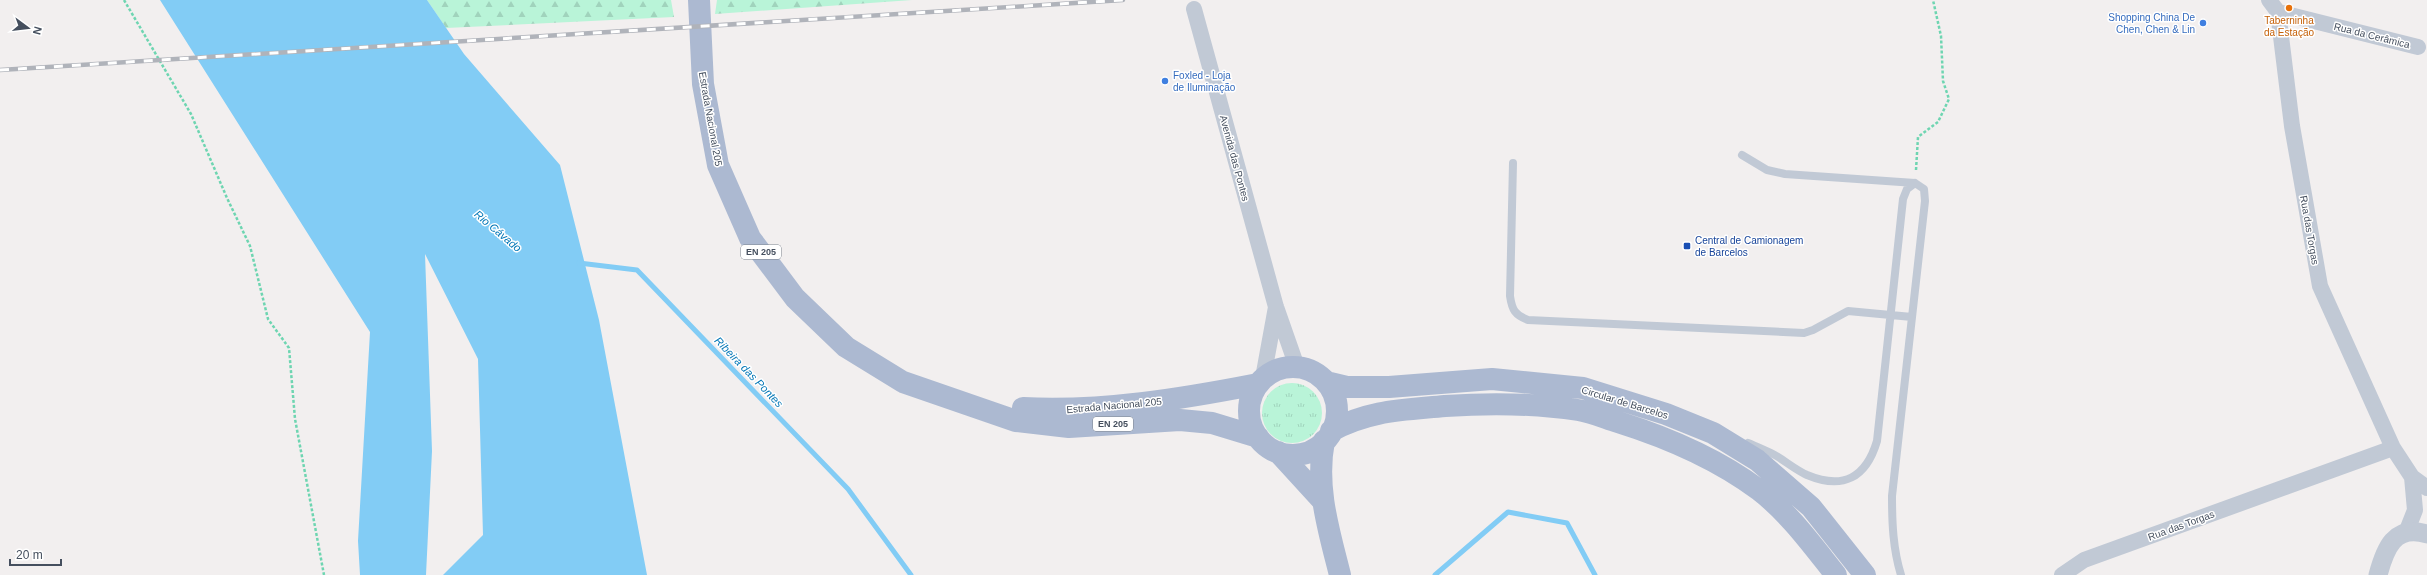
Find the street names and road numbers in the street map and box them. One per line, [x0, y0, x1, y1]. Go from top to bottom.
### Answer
street label: Rua da Cerâmica [2333, 21, 2411, 50]
street label: Estrada Nacional 205 [697, 71, 724, 168]
street label: Avenida das Pontes [1218, 114, 1251, 202]
street label: Rua das Torgas [2298, 195, 2321, 265]
road number: EN 205 [741, 245, 781, 259]
street label: Circular de Barcelos [1580, 384, 1670, 421]
street label: Estrada Nacional 205 [1066, 396, 1163, 415]
road number: EN 205 [1093, 417, 1133, 431]
street label: Rua das Torgas [2146, 508, 2216, 543]

